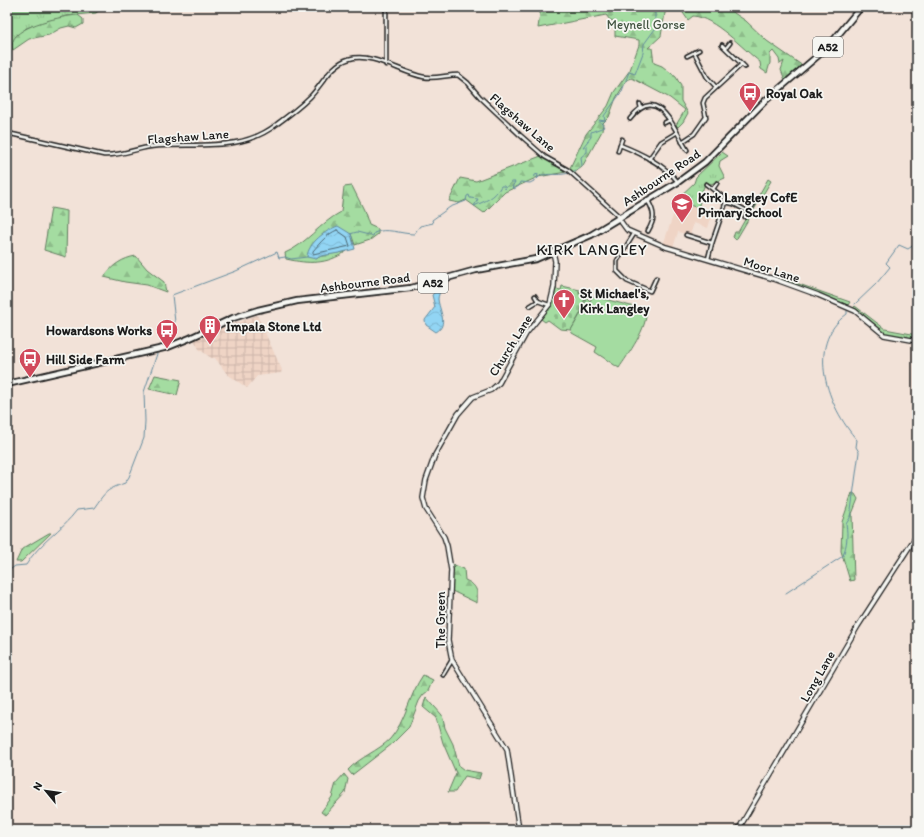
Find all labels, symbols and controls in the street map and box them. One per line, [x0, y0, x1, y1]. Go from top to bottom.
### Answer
park label: Meynell Gorse [607, 17, 685, 32]
road number: A52 [813, 37, 843, 57]
bus stop icon: Royal Oak [737, 80, 763, 113]
place label: Royal Oak [766, 86, 823, 102]
street label: Flagshaw Lane [487, 90, 558, 155]
street label: Flagshaw Lane [147, 126, 229, 147]
street label: Ashbourne Road [620, 146, 703, 209]
place label: Kirk Langley CofE Primary School [698, 190, 798, 221]
school or university icon: Kirk Langley CofE Primary School [669, 191, 695, 224]
district label: KIRK LANGLEY [536, 241, 648, 259]
street label: Moor Lane [742, 253, 802, 286]
street label: Ashbourne Road [319, 270, 411, 295]
road number: A52 [418, 273, 448, 293]
place label: St Michael's, Kirk Langley [580, 286, 650, 317]
church icon: St Michael's, Kirk Langley [551, 287, 577, 320]
street label: Church Lane [486, 312, 535, 379]
building icon: Impala Stone Ltd [197, 313, 223, 346]
bus stop icon: Howardsons Works [154, 317, 180, 350]
place label: Impala Stone Ltd [226, 319, 322, 335]
place label: Howardsons Works [46, 323, 152, 338]
bus stop icon: Hill Side Farm [17, 346, 43, 379]
place label: Hill Side Farm [46, 352, 125, 367]
street label: The Green [433, 591, 448, 649]
street label: Long Lane [797, 648, 838, 705]
north arrow [26, 771, 66, 811]
text: N [30, 780, 45, 793]

